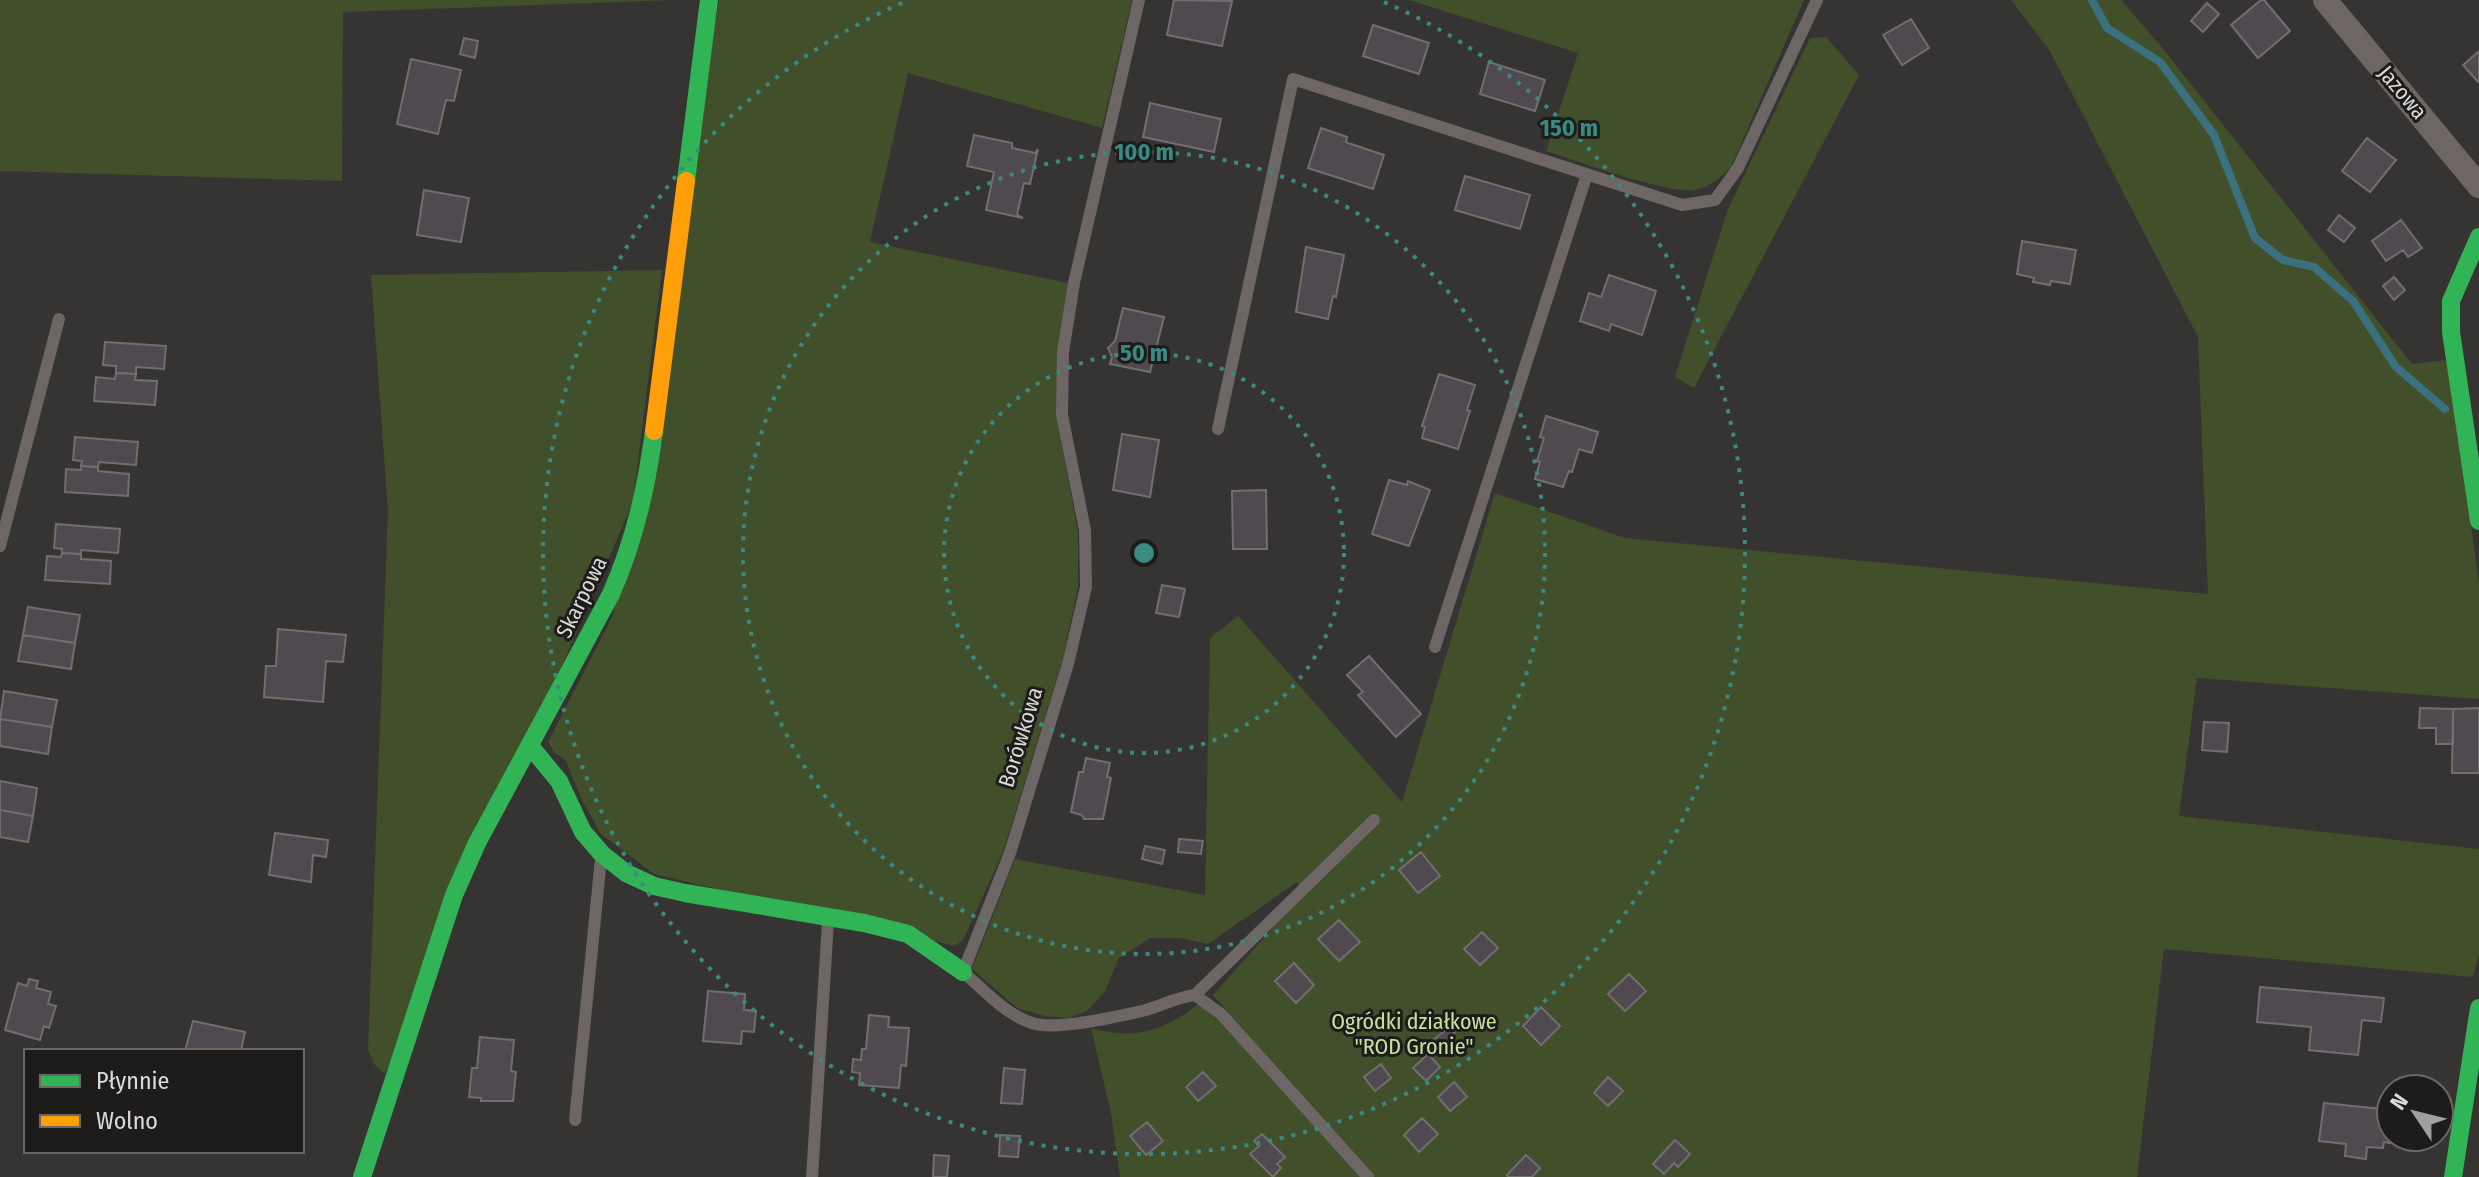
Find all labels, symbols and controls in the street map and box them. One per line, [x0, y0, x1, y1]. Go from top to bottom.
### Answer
street label: Jazowa [2372, 60, 2433, 125]
text: 150 m [1540, 114, 1598, 142]
text: 100 m [1114, 138, 1174, 166]
text: 50 m [1120, 339, 1168, 367]
centre of rings [1130, 539, 1158, 567]
street label: Skarpowa [550, 552, 613, 642]
street label: Borówkowa [992, 684, 1048, 790]
park label: Ogródki działkowe "ROD Gronie" [1331, 1008, 1497, 1060]
legend [24, 1049, 304, 1153]
text: Płynnie [96, 1067, 169, 1095]
north arrow [2375, 1073, 2455, 1153]
text: N [2384, 1089, 2414, 1115]
text: Wolno [96, 1107, 158, 1135]

